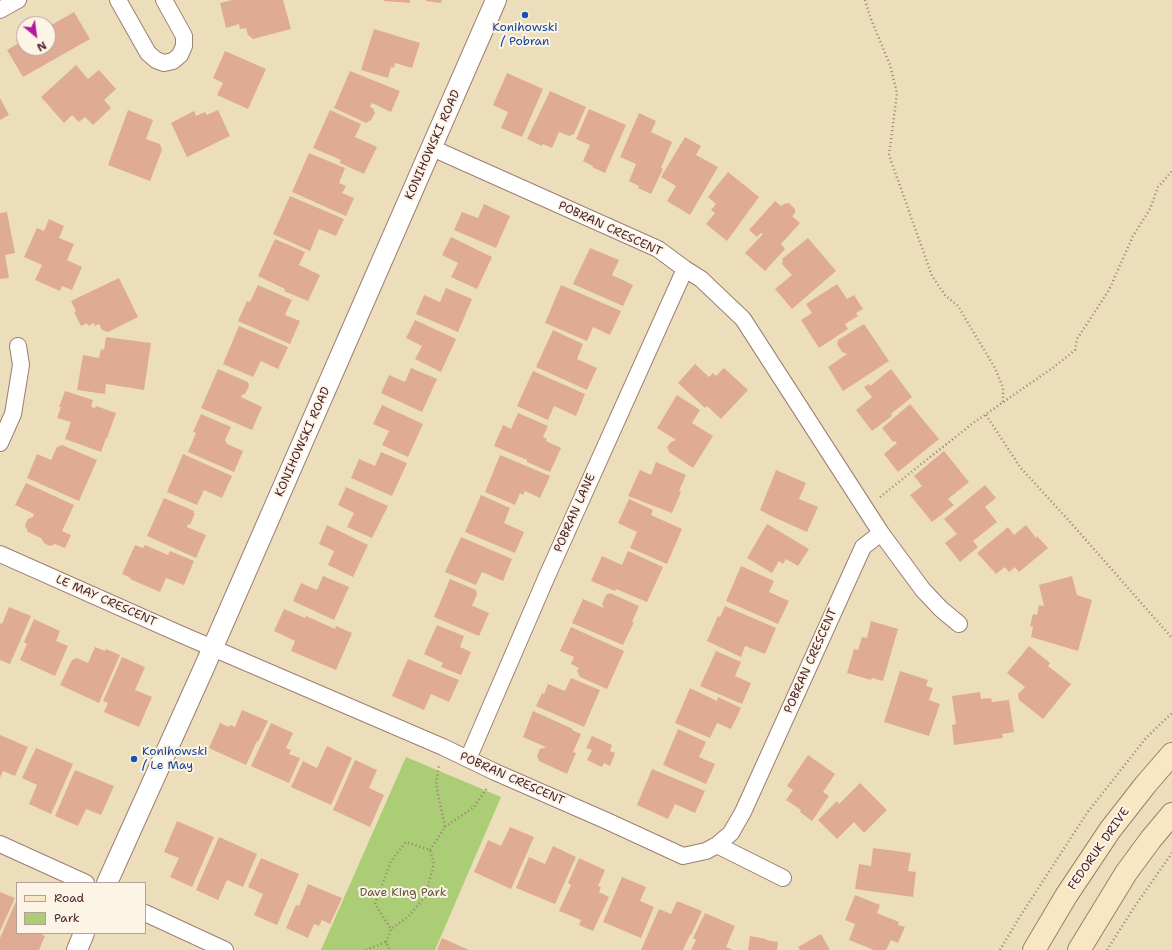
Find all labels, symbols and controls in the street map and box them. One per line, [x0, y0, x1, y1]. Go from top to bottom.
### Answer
marker: Konihowski / Pobran [520, 10, 530, 20]
north arrow [16, 16, 56, 56]
place label: Konihowski / Pobran [492, 21, 558, 49]
text: N [34, 37, 49, 55]
street label: KONIHOWSKI ROAD [402, 88, 464, 202]
street label: POBRAN CRESCENT [556, 199, 664, 259]
street label: KONIHOWSKI ROAD [272, 385, 334, 499]
street label: POBRAN LANE [551, 471, 599, 555]
street label: LE MAY CRESCENT [53, 572, 159, 630]
street label: POBRAN CRESCENT [781, 606, 841, 716]
place label: Konihowski / Le May [142, 745, 207, 773]
street label: POBRAN CRESCENT [457, 749, 567, 809]
marker: Konihowski / Le May [129, 754, 139, 764]
street label: FEDORUK DRIVE [1065, 805, 1133, 893]
legend [16, 882, 146, 934]
park label: Dave King Park [359, 886, 447, 900]
text: Road [54, 890, 84, 906]
text: Park [54, 910, 80, 926]

